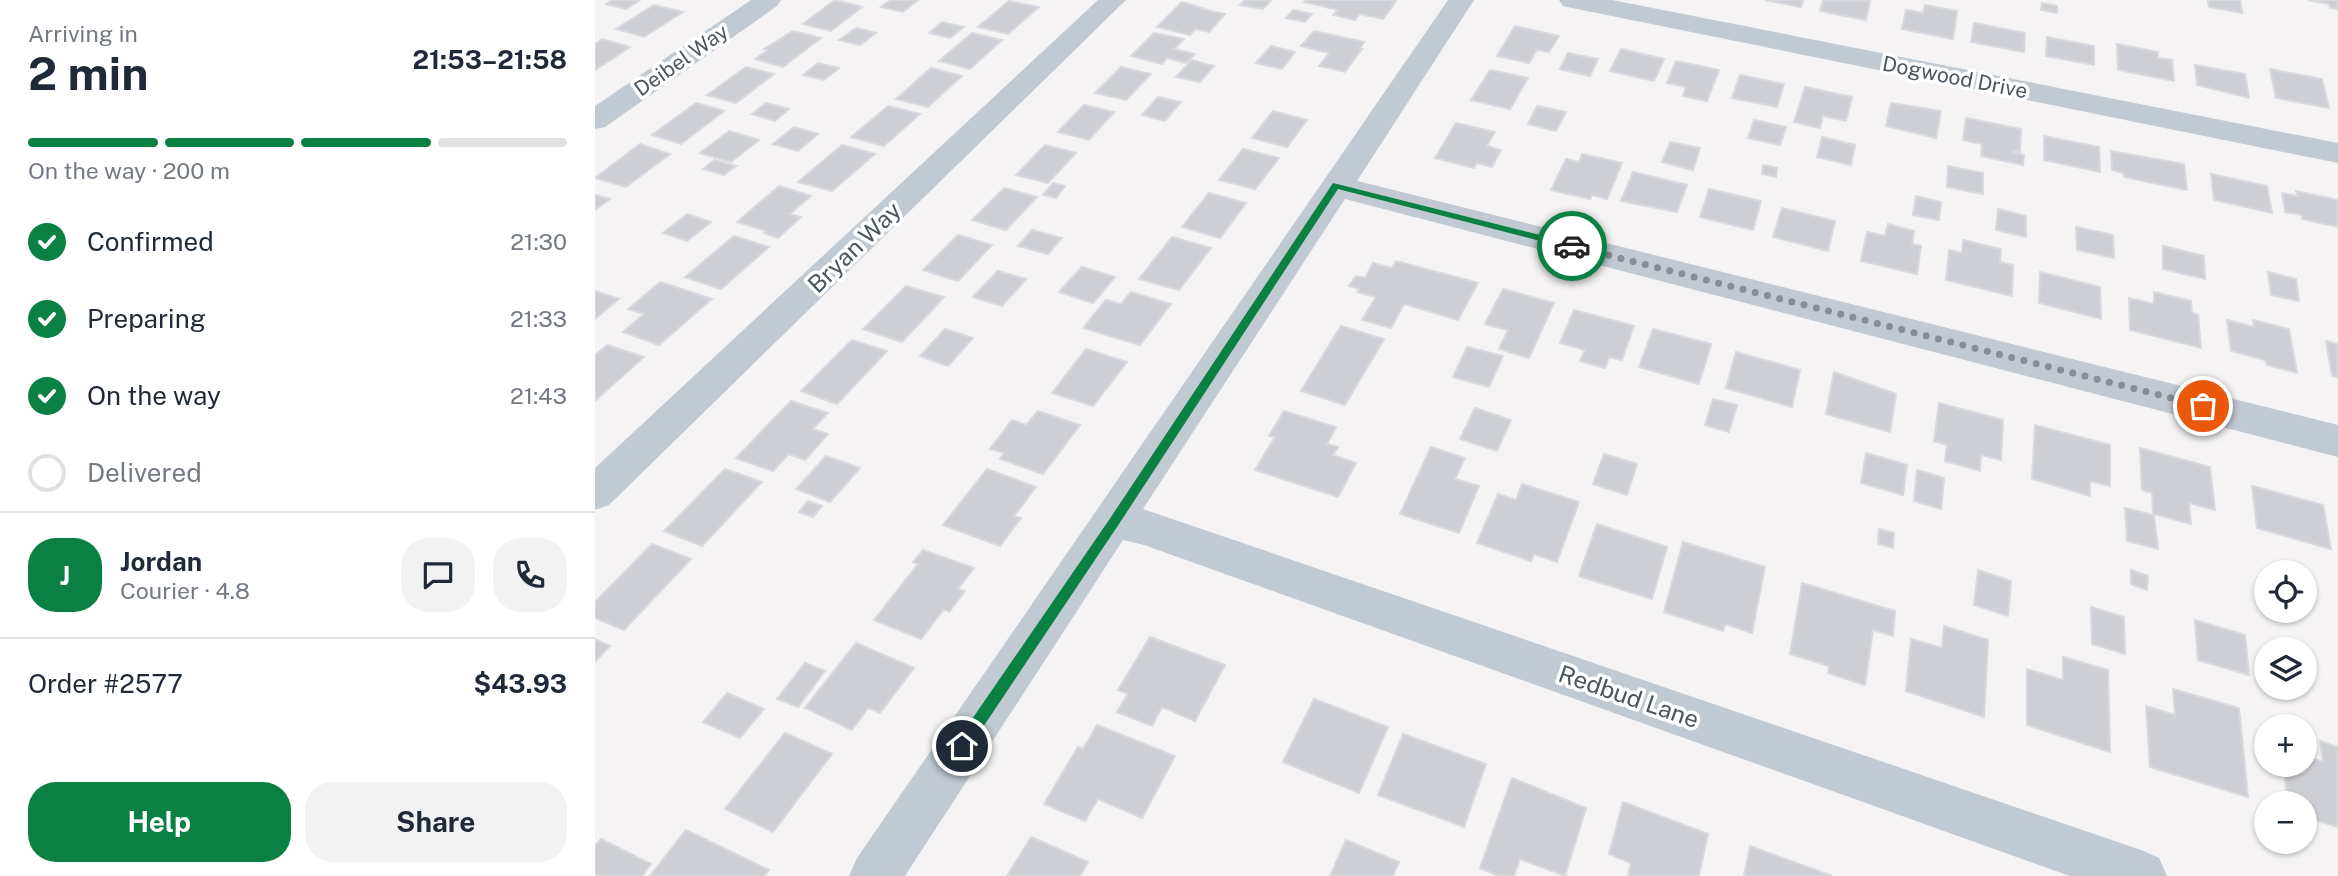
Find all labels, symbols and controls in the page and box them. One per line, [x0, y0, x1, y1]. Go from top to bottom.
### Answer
street label: Deibel Way [629, 19, 733, 101]
text: Arriving in [28, 20, 138, 47]
text: 21:53–21:58 [412, 44, 567, 75]
text: 2 min [28, 46, 148, 100]
street label: Dogwood Drive [1880, 51, 2030, 103]
text: On the way · 200 m [28, 157, 230, 184]
street label: Bryan Way [802, 196, 906, 298]
courier [1537, 211, 1607, 281]
icon: check [28, 223, 66, 261]
text: Confirmed [87, 226, 214, 257]
icon: car [1553, 227, 1591, 265]
text: 21:30 [510, 228, 567, 255]
icon: check [28, 300, 66, 338]
text: Preparing [87, 303, 206, 334]
text: 21:33 [510, 305, 567, 332]
pin [2173, 376, 2233, 436]
icon: check [28, 377, 66, 415]
text: On the way [87, 380, 221, 411]
text: 21:43 [510, 382, 567, 409]
icon: bag [2184, 387, 2222, 425]
text: Delivered [87, 457, 202, 488]
button: chat [401, 538, 475, 612]
button: phone [493, 538, 567, 612]
text: Jordan [120, 546, 202, 577]
text: J [60, 560, 70, 591]
map controls [2254, 560, 2317, 854]
button: locate [2254, 560, 2317, 623]
text: Courier · 4.8 [120, 577, 250, 604]
button: layers [2254, 637, 2317, 700]
street label: Redbud Lane [1555, 659, 1703, 733]
text: Order #2577 [28, 668, 183, 699]
text: $43.93 [474, 668, 567, 699]
button: + [2254, 714, 2317, 777]
pin [932, 716, 992, 776]
icon: home [943, 727, 981, 765]
button: Help [28, 782, 291, 862]
button: Share [305, 782, 567, 862]
button: − [2254, 791, 2317, 854]

